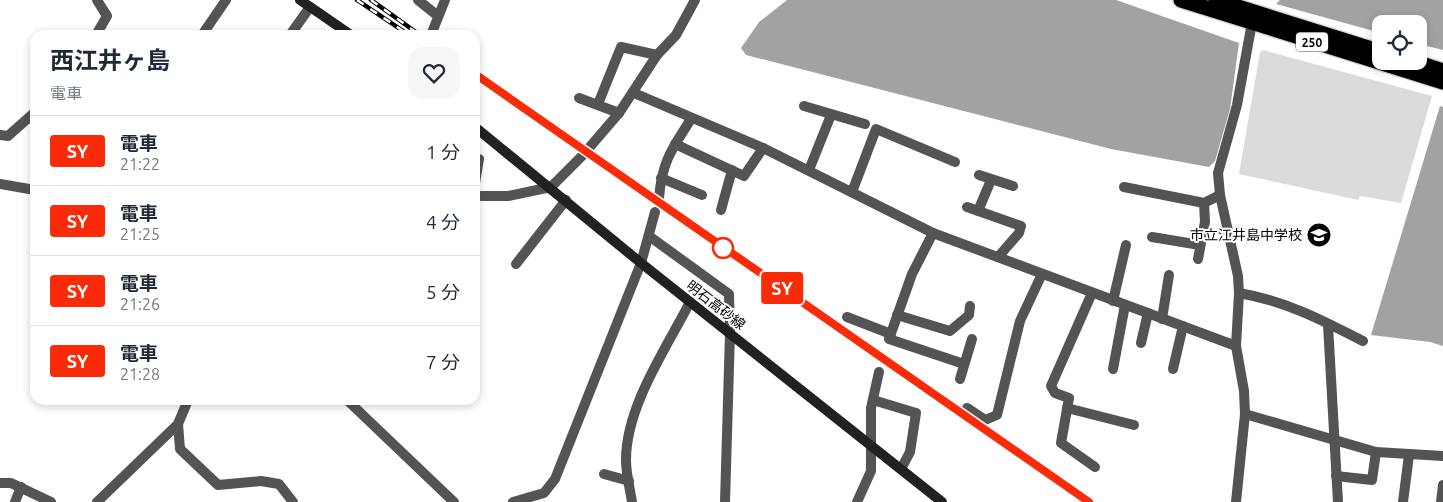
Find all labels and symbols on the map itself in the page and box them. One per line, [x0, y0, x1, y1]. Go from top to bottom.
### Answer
road number: 250 [1296, 32, 1328, 52]
school or university icon: 市立江井島中学校 [1306, 222, 1332, 248]
place label: 市立江井島中学校 [1190, 227, 1302, 243]
unlabelled marker [712, 237, 734, 259]
line badge: SY [760, 272, 804, 304]
street label: 明石高砂線 [683, 277, 749, 333]

